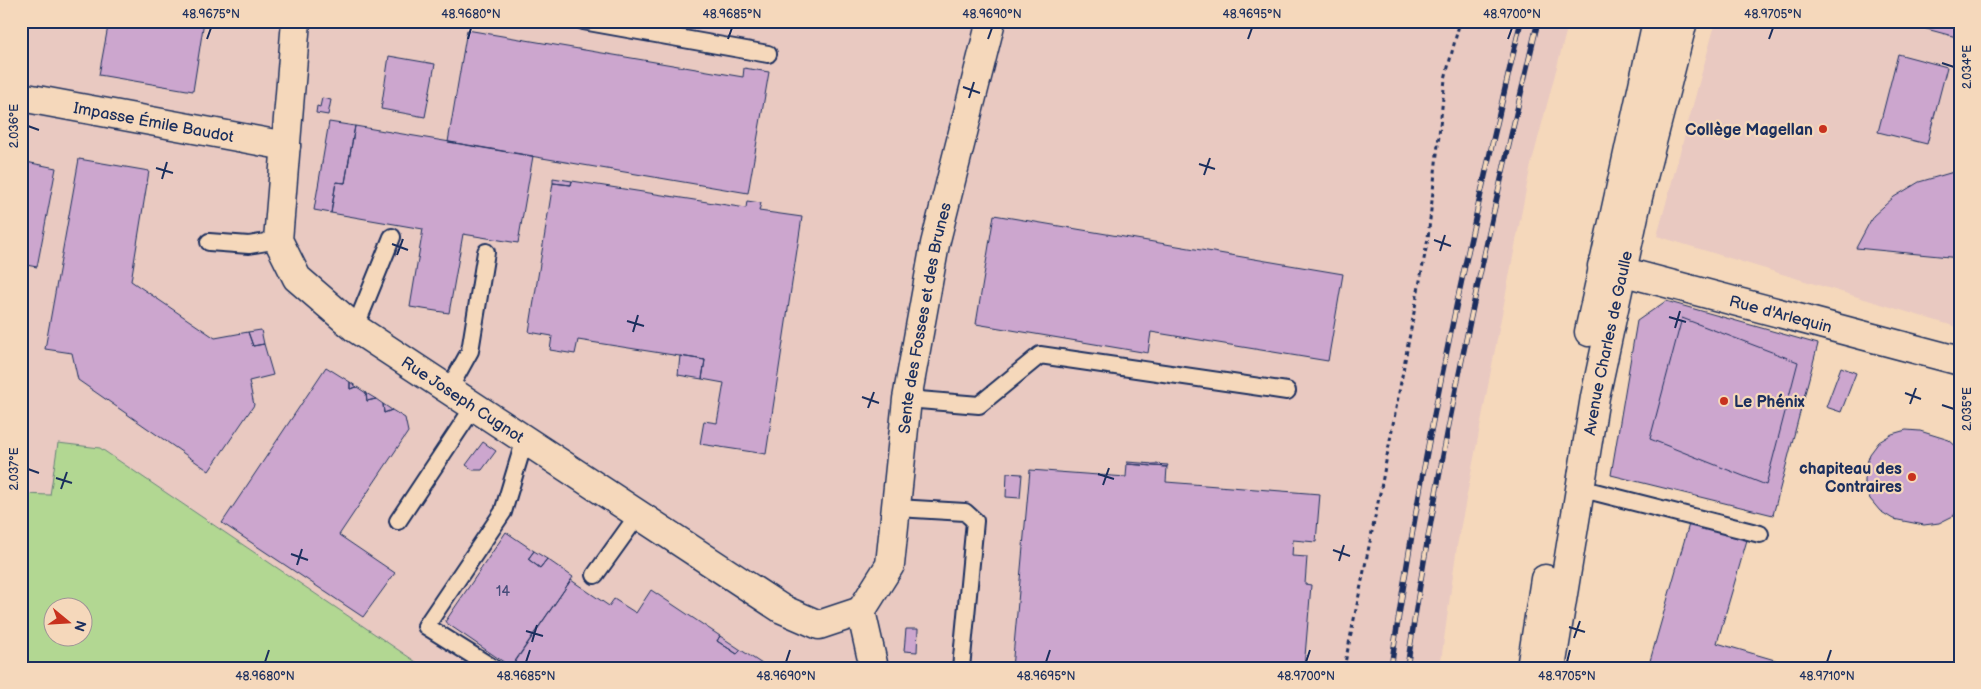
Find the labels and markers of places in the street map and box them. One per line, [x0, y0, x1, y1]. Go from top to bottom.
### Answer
place label: Collège Magellan [1685, 121, 1813, 140]
marker: Collège Magellan [1817, 123, 1829, 135]
place label: Le Phénix [1734, 393, 1805, 412]
marker: Le Phénix [1718, 395, 1730, 407]
place label: chapiteau des Contraires [1799, 460, 1902, 497]
marker: chapiteau des Contraires [1906, 471, 1918, 483]

